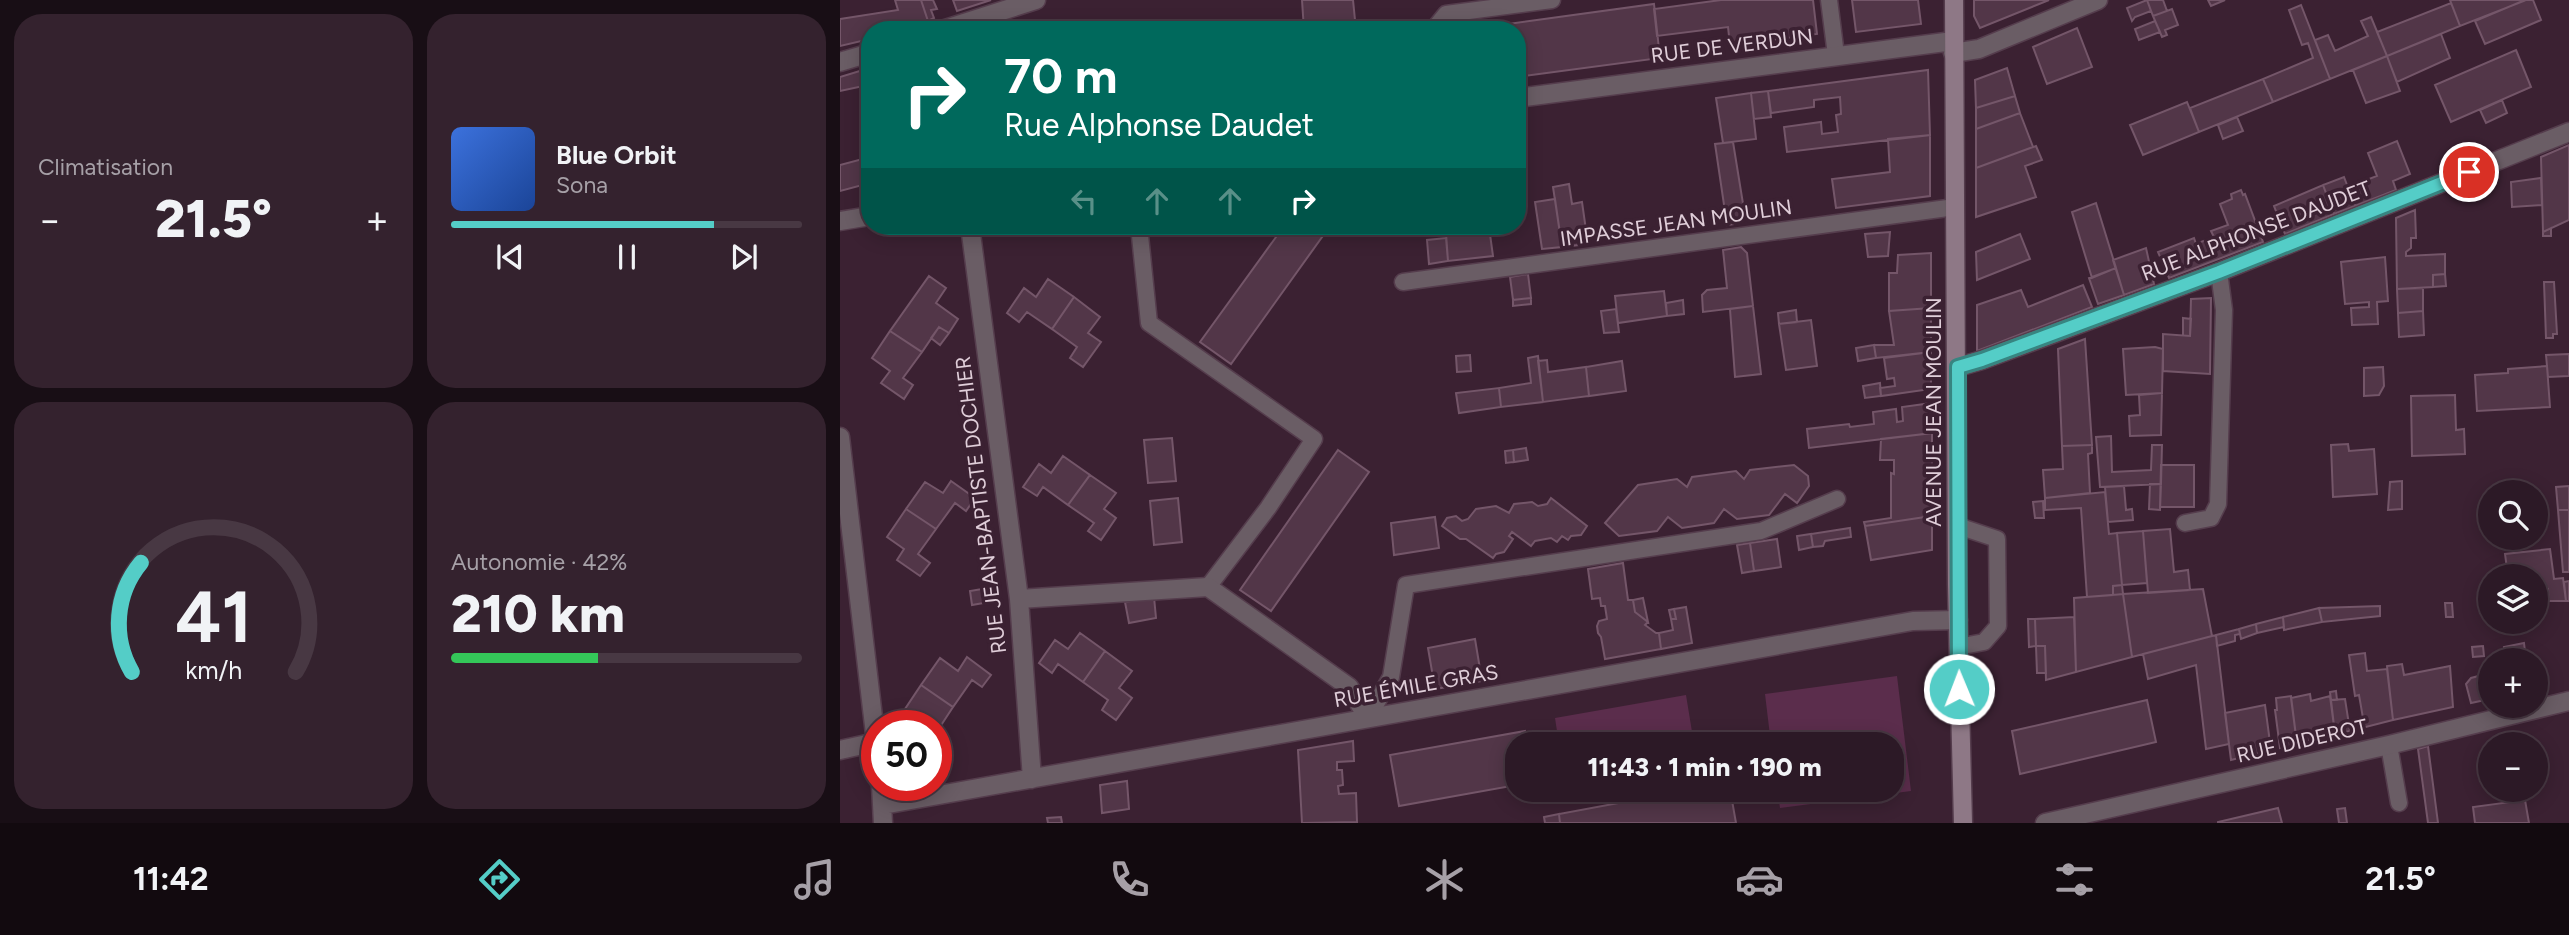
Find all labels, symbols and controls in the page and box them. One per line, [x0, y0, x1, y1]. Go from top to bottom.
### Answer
street label: RUE DE VERDUN [1649, 23, 1815, 68]
text: 70 m [1004, 46, 1117, 105]
icon: right [889, 49, 980, 140]
text: Rue Alphonse Daudet [1004, 106, 1314, 144]
text: Blue Orbit [556, 139, 677, 171]
pin [2439, 142, 2499, 202]
text: Climatisation [38, 153, 173, 181]
icon: arrive [2450, 153, 2488, 191]
text: Sona [556, 171, 608, 199]
street label: RUE ALPHONSE DAUDET [2138, 175, 2374, 286]
icon: left [1065, 182, 1103, 220]
icon: ahead [1138, 182, 1176, 220]
icon: ahead [1211, 182, 1249, 220]
icon: right [1284, 182, 1322, 220]
text: 21.5° [155, 188, 272, 250]
street label: IMPASSE JEAN MOULIN [1558, 194, 1793, 251]
text: − [38, 197, 62, 243]
text: + [365, 197, 389, 243]
icon: previous [491, 238, 529, 276]
icon: pause [608, 238, 646, 276]
icon: next [725, 238, 763, 276]
street label: AVENUE JEAN MOULIN [1921, 297, 1946, 527]
street label: RUE JEAN-BAPTISTE DOCHIER [950, 355, 1011, 655]
map controls [2478, 480, 2548, 802]
button: search [2478, 480, 2548, 550]
text: Autonomie · 42% [451, 548, 627, 576]
button: layers [2478, 564, 2548, 634]
text: 41 [175, 573, 252, 660]
text: 210 km [451, 583, 625, 645]
button: + [2478, 648, 2548, 718]
position arrow [1922, 652, 1996, 726]
text: km/h [185, 654, 242, 684]
street label: RUE ÉMILE GRAS [1332, 659, 1500, 712]
speed limit sign: 50 [861, 710, 952, 801]
street label: RUE DIDEROT [2234, 713, 2370, 768]
button: − [2478, 732, 2548, 802]
text: 11:43 · 1 min · 190 m [1587, 751, 1822, 783]
icon: directions [475, 855, 524, 904]
icon: music [790, 855, 839, 904]
icon: phone [1105, 855, 1154, 904]
icon: climate [1420, 855, 1469, 904]
icon: car [1735, 855, 1784, 904]
icon: filters [2050, 855, 2099, 904]
text: 11:42 [133, 860, 208, 898]
text: 21.5° [2365, 860, 2436, 898]

